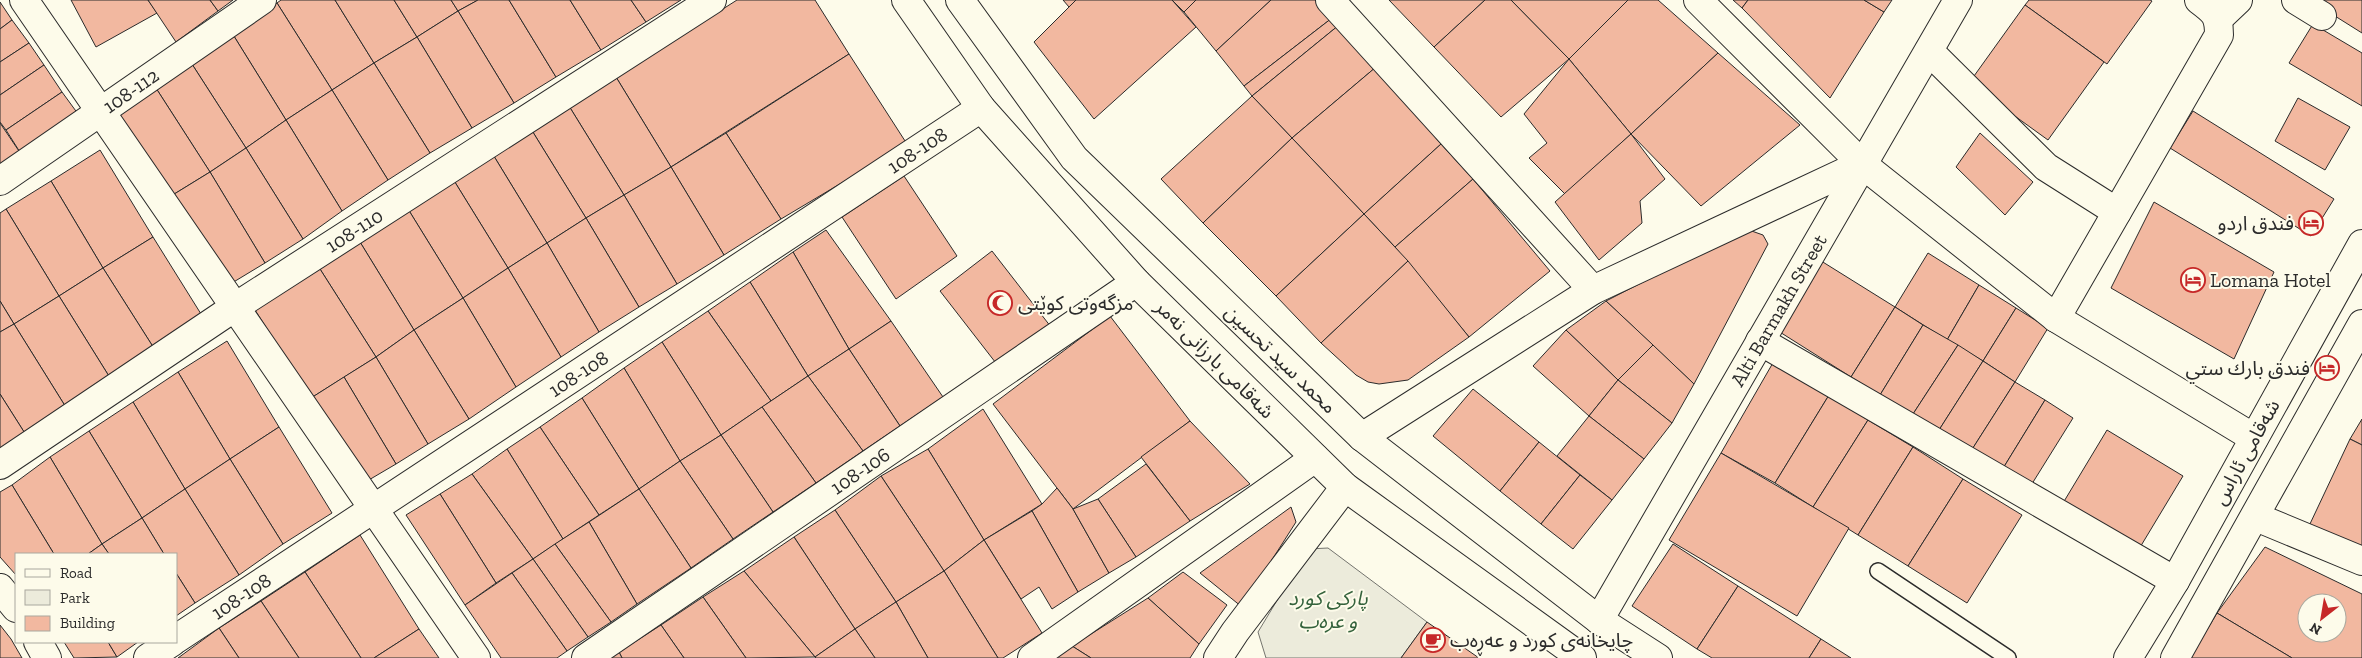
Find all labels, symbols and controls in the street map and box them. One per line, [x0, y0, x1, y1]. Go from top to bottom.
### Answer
street label: 108-112 [98, 63, 163, 118]
street label: 108-108 [883, 122, 952, 178]
street label: 108-110 [321, 203, 387, 258]
hotel icon: فندق اردو [2298, 210, 2324, 236]
place label: فندق اردو [2218, 211, 2294, 235]
street label: Alti Barmakh Street [1725, 229, 1832, 390]
hotel icon: Lomana Hotel [2180, 267, 2206, 293]
place label: Lomana Hotel [2210, 268, 2331, 292]
mosque icon: مزگەوتی کوێتی [987, 290, 1013, 316]
place label: مزگەوتی کوێتی [1018, 291, 1134, 315]
street label: شەقامی بارزانی نەمر [1150, 294, 1279, 423]
street label: محمد سید تحسین [1220, 300, 1342, 418]
street label: 108-108 [544, 345, 613, 402]
hotel icon: فندق بارك ستي [2314, 355, 2340, 381]
place label: فندق بارك ستي [2185, 356, 2310, 384]
street label: شەقامی ئاراس [2207, 395, 2285, 509]
street label: 108-106 [826, 442, 894, 499]
legend [15, 553, 178, 643]
text: Road [60, 564, 93, 582]
street label: 108-108 [207, 568, 276, 624]
park label: پاركی كورد و عرەب [1288, 586, 1368, 633]
text: Park [60, 589, 90, 607]
north arrow [2297, 593, 2347, 643]
text: Building [60, 614, 115, 632]
text: N [2306, 619, 2325, 639]
cafe icon: چایخانەی کورد و عەڕەب [1420, 627, 1446, 653]
place label: چایخانەی کورد و عەڕەب [1450, 628, 1633, 657]

